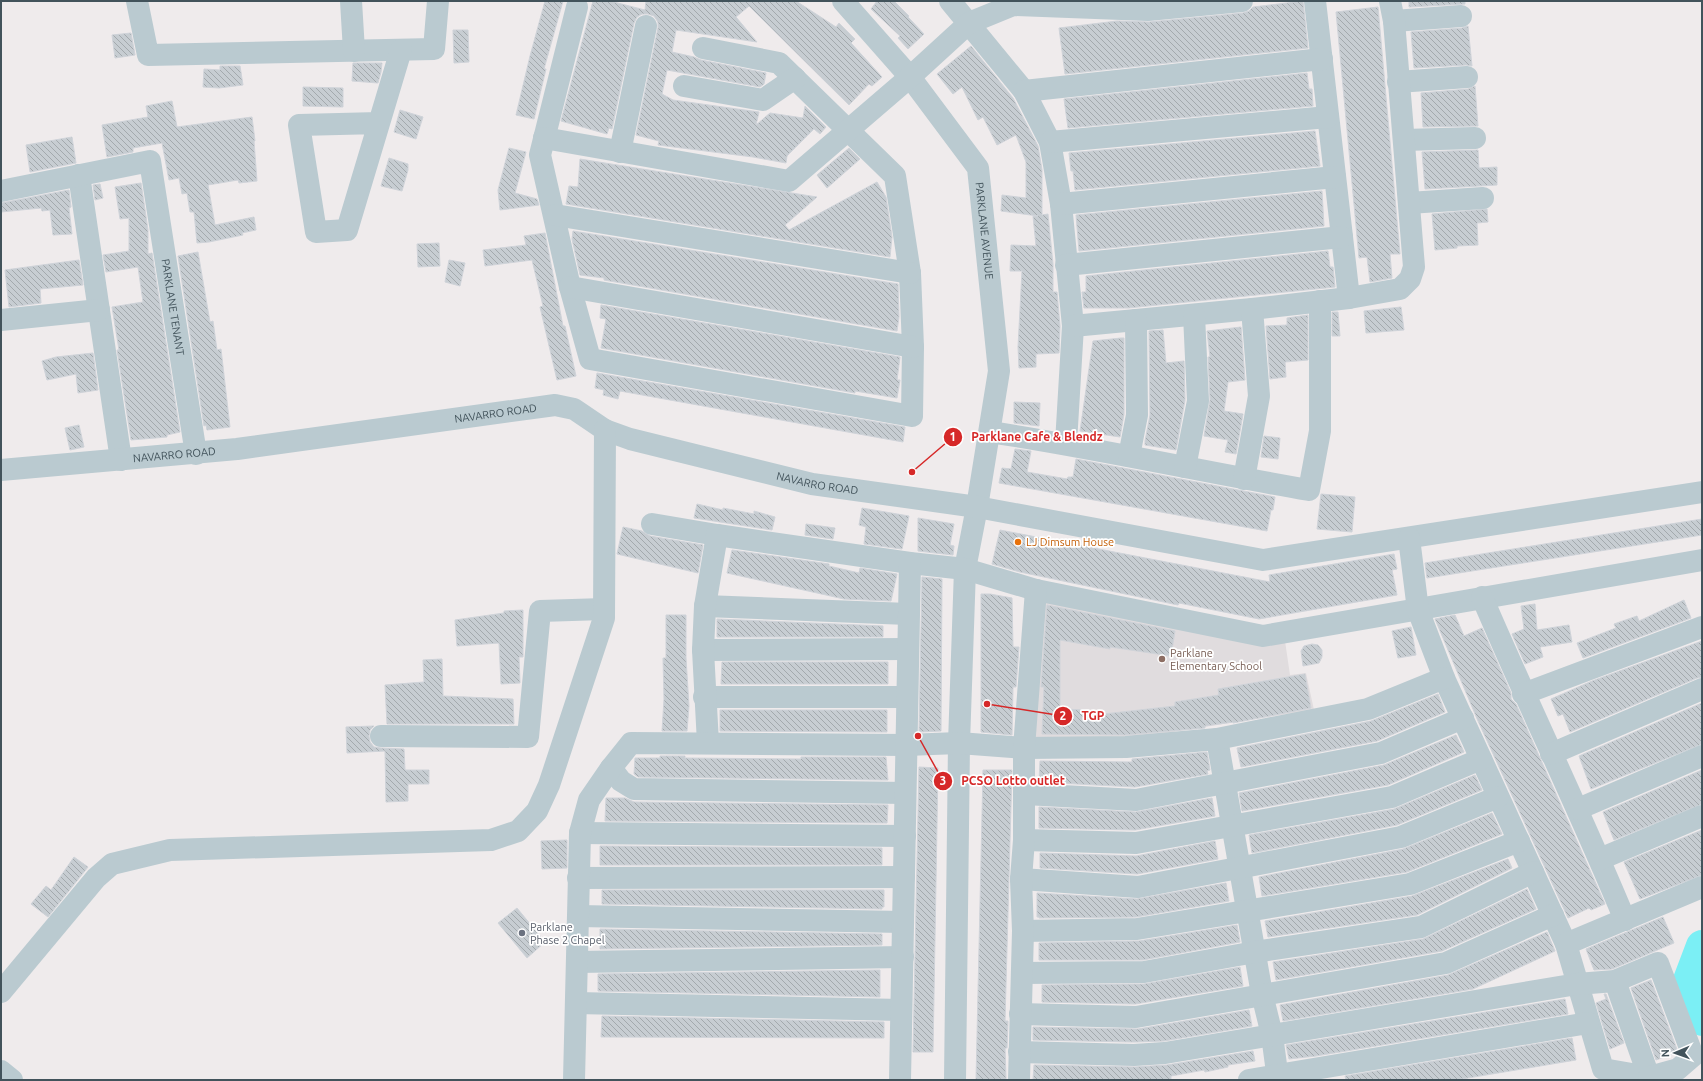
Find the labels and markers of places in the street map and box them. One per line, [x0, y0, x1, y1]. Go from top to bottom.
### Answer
callout: Parklane Cafe & Blendz [943, 425, 1110, 449]
place label: LJ Dimsum House [1026, 536, 1114, 548]
marker: LJ Dimsum House [1013, 537, 1023, 547]
place label: Parklane Elementary School [1170, 647, 1262, 672]
marker: Parklane Elementary School [1157, 654, 1167, 664]
callout: TGP [1053, 704, 1112, 728]
callout: PCSO Lotto outlet [933, 769, 1073, 793]
place label: Parklane Phase 2 Chapel [530, 921, 605, 946]
marker: Parklane Phase 2 Chapel [517, 928, 527, 938]

